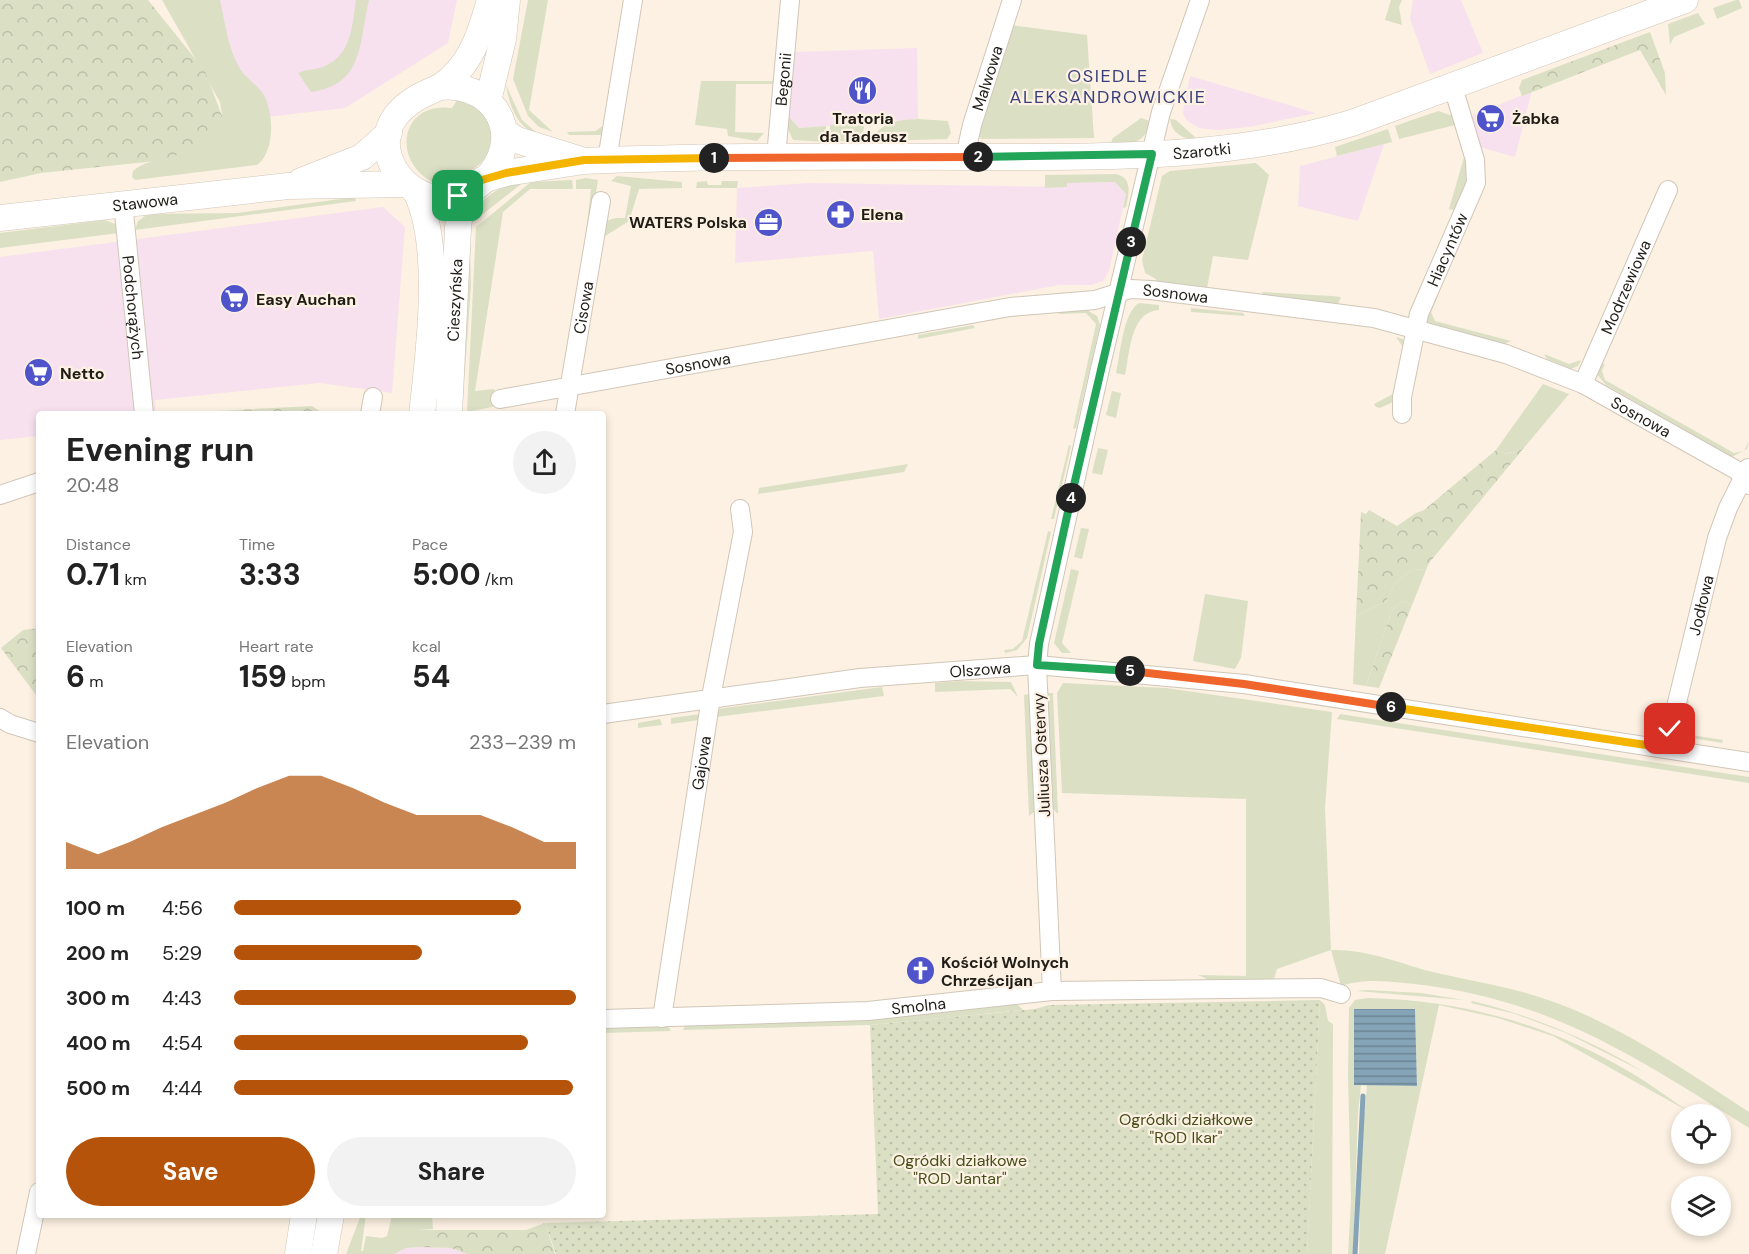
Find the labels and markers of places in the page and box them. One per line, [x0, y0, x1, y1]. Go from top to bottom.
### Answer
restaurant icon: Tratoria da Tadeusz [847, 74, 879, 106]
supermarket icon: Żabka [1475, 102, 1507, 134]
place label: Tratoria da Tadeusz [819, 108, 907, 147]
place label: Żabka [1512, 108, 1559, 129]
pin: 2 [963, 142, 993, 172]
pin: 1 [699, 143, 729, 173]
pin [432, 170, 483, 221]
pharmacy icon: Elena [824, 198, 856, 230]
place label: Elena [861, 204, 903, 225]
office icon: WATERS Polska [752, 206, 784, 238]
place label: WATERS Polska [629, 212, 747, 233]
pin: 3 [1116, 227, 1146, 257]
supermarket icon: Easy Auchan [219, 283, 251, 315]
place label: Easy Auchan [256, 289, 356, 310]
supermarket icon: Netto [23, 357, 55, 389]
place label: Netto [60, 363, 105, 384]
pin: 4 [1056, 483, 1086, 513]
pin: 5 [1115, 656, 1145, 686]
pin: 6 [1376, 692, 1406, 722]
pin [1644, 703, 1695, 754]
place label: Kościół Wolnych Chrześcijan [941, 952, 1069, 991]
church icon: Kościół Wolnych Chrześcijan [904, 955, 936, 987]

